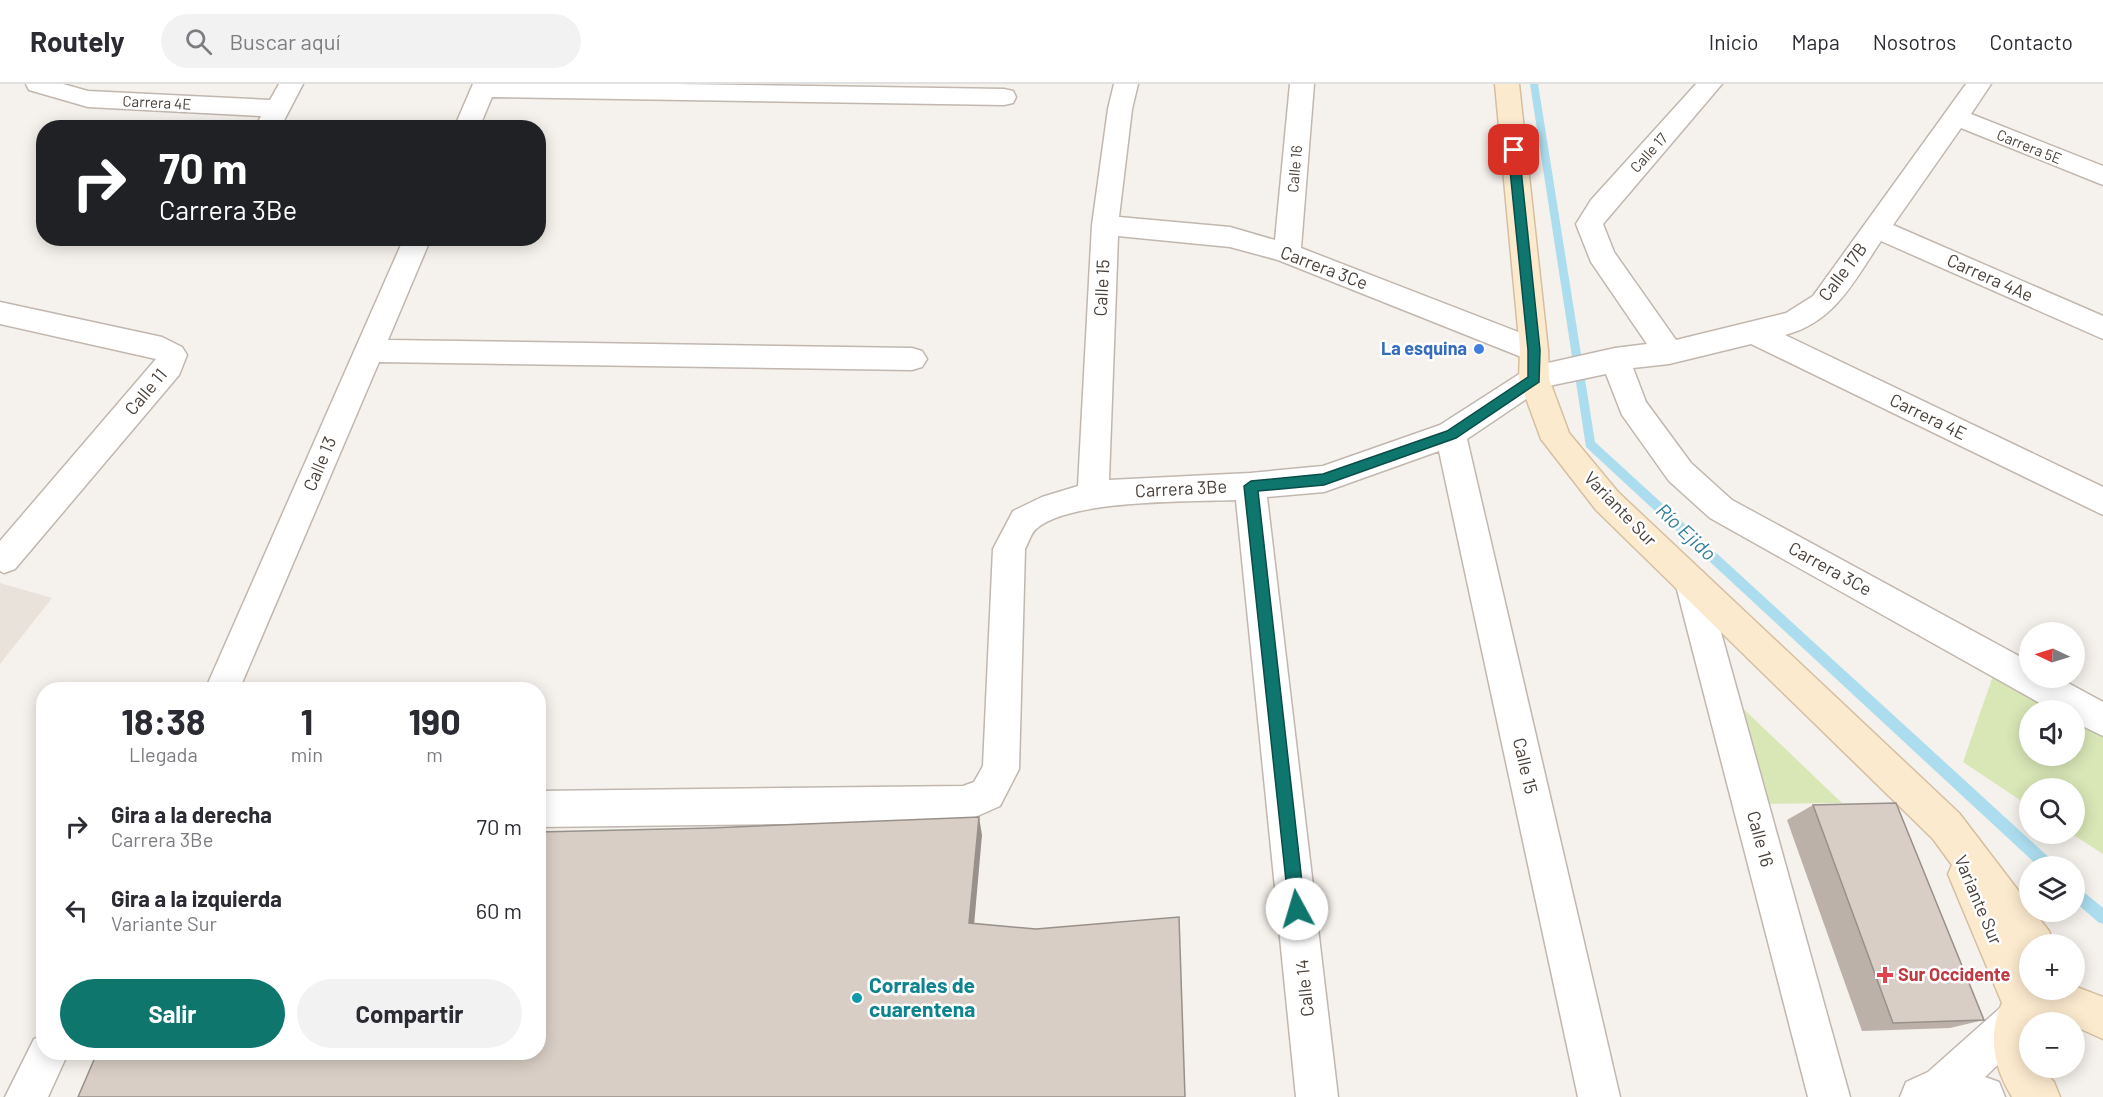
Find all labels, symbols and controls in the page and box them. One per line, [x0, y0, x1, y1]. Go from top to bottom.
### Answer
search box [161, 14, 581, 68]
text: Routely [30, 24, 125, 58]
icon: search [182, 25, 215, 58]
text: Buscar aquí [230, 28, 340, 54]
text: Inicio [1709, 29, 1759, 54]
text: Mapa [1792, 29, 1840, 54]
text: Nosotros [1873, 29, 1956, 54]
text: Contacto [1989, 29, 2073, 54]
street label: Carrera 4E [122, 91, 192, 113]
pin [1488, 124, 1539, 175]
street label: Carrera 5E [1994, 125, 2064, 167]
street label: Calle 17 [1626, 129, 1671, 176]
icon: arrive [1497, 133, 1530, 166]
text: 70 m [159, 142, 247, 192]
icon: right [60, 144, 138, 222]
street label: Calle 16 [1283, 144, 1305, 193]
text: Carrera 3Be [159, 193, 297, 225]
street label: Calle 17B [1813, 238, 1871, 305]
street label: Carrera 3Ce [1278, 240, 1371, 294]
street label: Carrera 4Ae [1944, 248, 2037, 306]
street label: Calle 15 [1089, 259, 1113, 317]
place label: La esquina [1381, 337, 1467, 359]
marker: La esquina [1472, 342, 1486, 356]
street label: Calle 11 [119, 364, 171, 419]
street label: Carrera 4E [1886, 388, 1970, 444]
street label: Calle 13 [298, 433, 340, 494]
street label: Variante Sur [1580, 466, 1662, 550]
street label: Carrera 3Be [1134, 475, 1227, 501]
water label: Río Ejido [1652, 498, 1722, 565]
street label: Carrera 3Ce [1785, 536, 1876, 600]
north arrow [2019, 622, 2085, 688]
map controls [2019, 622, 2085, 1078]
text: 18:38 [121, 699, 205, 742]
text: 1 [301, 699, 313, 742]
text: 190 [408, 699, 461, 742]
button: sound [2019, 700, 2085, 766]
street label: Calle 15 [1509, 736, 1543, 796]
text: Llegada [129, 742, 198, 766]
text: min [291, 742, 323, 766]
text: m [426, 742, 443, 766]
button: search [2019, 778, 2085, 844]
text: Gira a la derecha [111, 801, 272, 827]
street label: Calle 16 [1743, 808, 1779, 869]
icon: right [60, 810, 93, 843]
text: 70 m [477, 813, 522, 839]
text: Carrera 3Be [111, 827, 213, 851]
street label: Variante Sur [1950, 852, 2008, 948]
button: layers [2019, 856, 2085, 922]
position arrow [1265, 877, 1329, 941]
text: Gira a la izquierda [111, 885, 282, 911]
icon: left [60, 894, 93, 927]
text: 60 m [476, 897, 522, 923]
text: Variante Sur [111, 911, 217, 935]
button: + [2019, 934, 2085, 1000]
street label: Calle 14 [1290, 958, 1318, 1018]
place label: Sur Occidente [1898, 963, 2011, 985]
marker: Sur Occidente [1876, 966, 1894, 984]
place label: Corrales de cuarentena [869, 972, 975, 1021]
button: Salir [60, 979, 285, 1048]
button: Compartir [297, 979, 522, 1048]
marker: Corrales de cuarentena [850, 991, 864, 1005]
button: − [2019, 1012, 2085, 1078]

